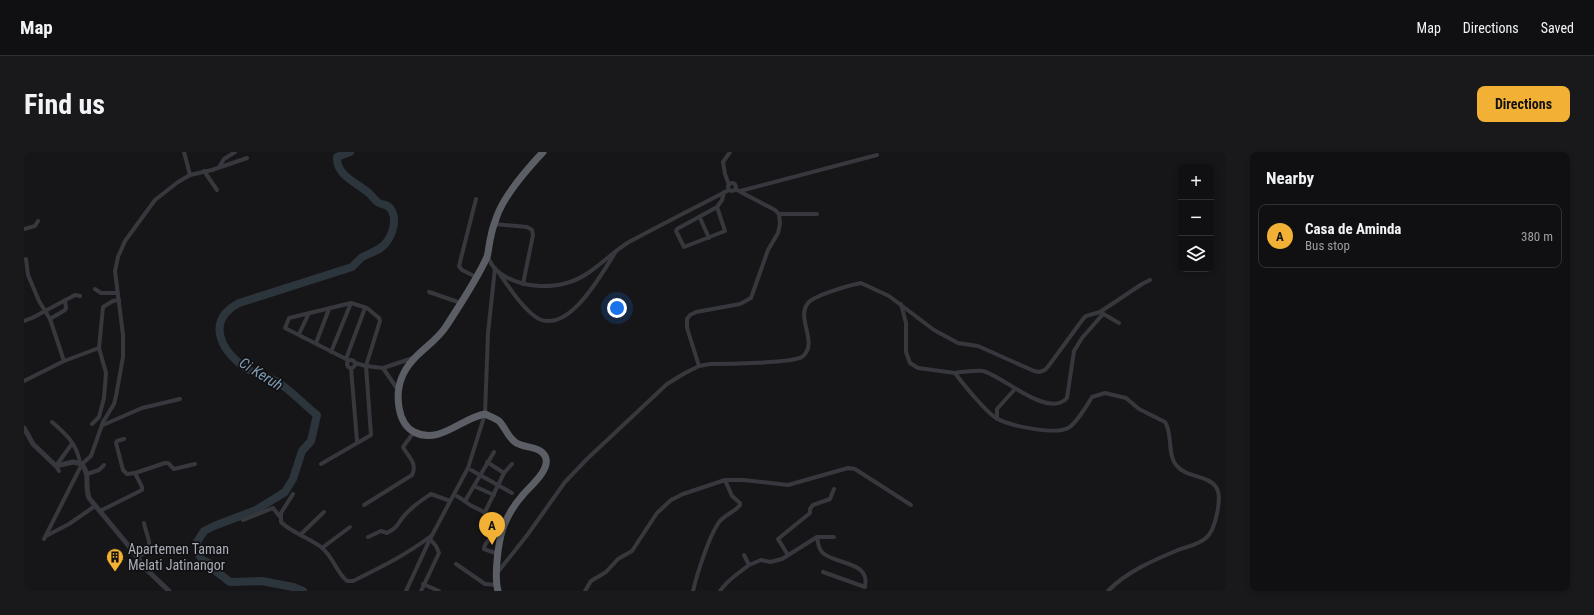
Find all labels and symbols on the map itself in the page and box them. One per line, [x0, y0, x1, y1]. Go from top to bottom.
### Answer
your location [607, 298, 627, 318]
water label: Ci Keruh [236, 354, 286, 394]
pin: A [479, 512, 505, 545]
place label: Apartemen Taman Melati Jatinangor [128, 541, 229, 573]
building icon: Apartemen Taman Melati Jatinangor [105, 547, 125, 572]

